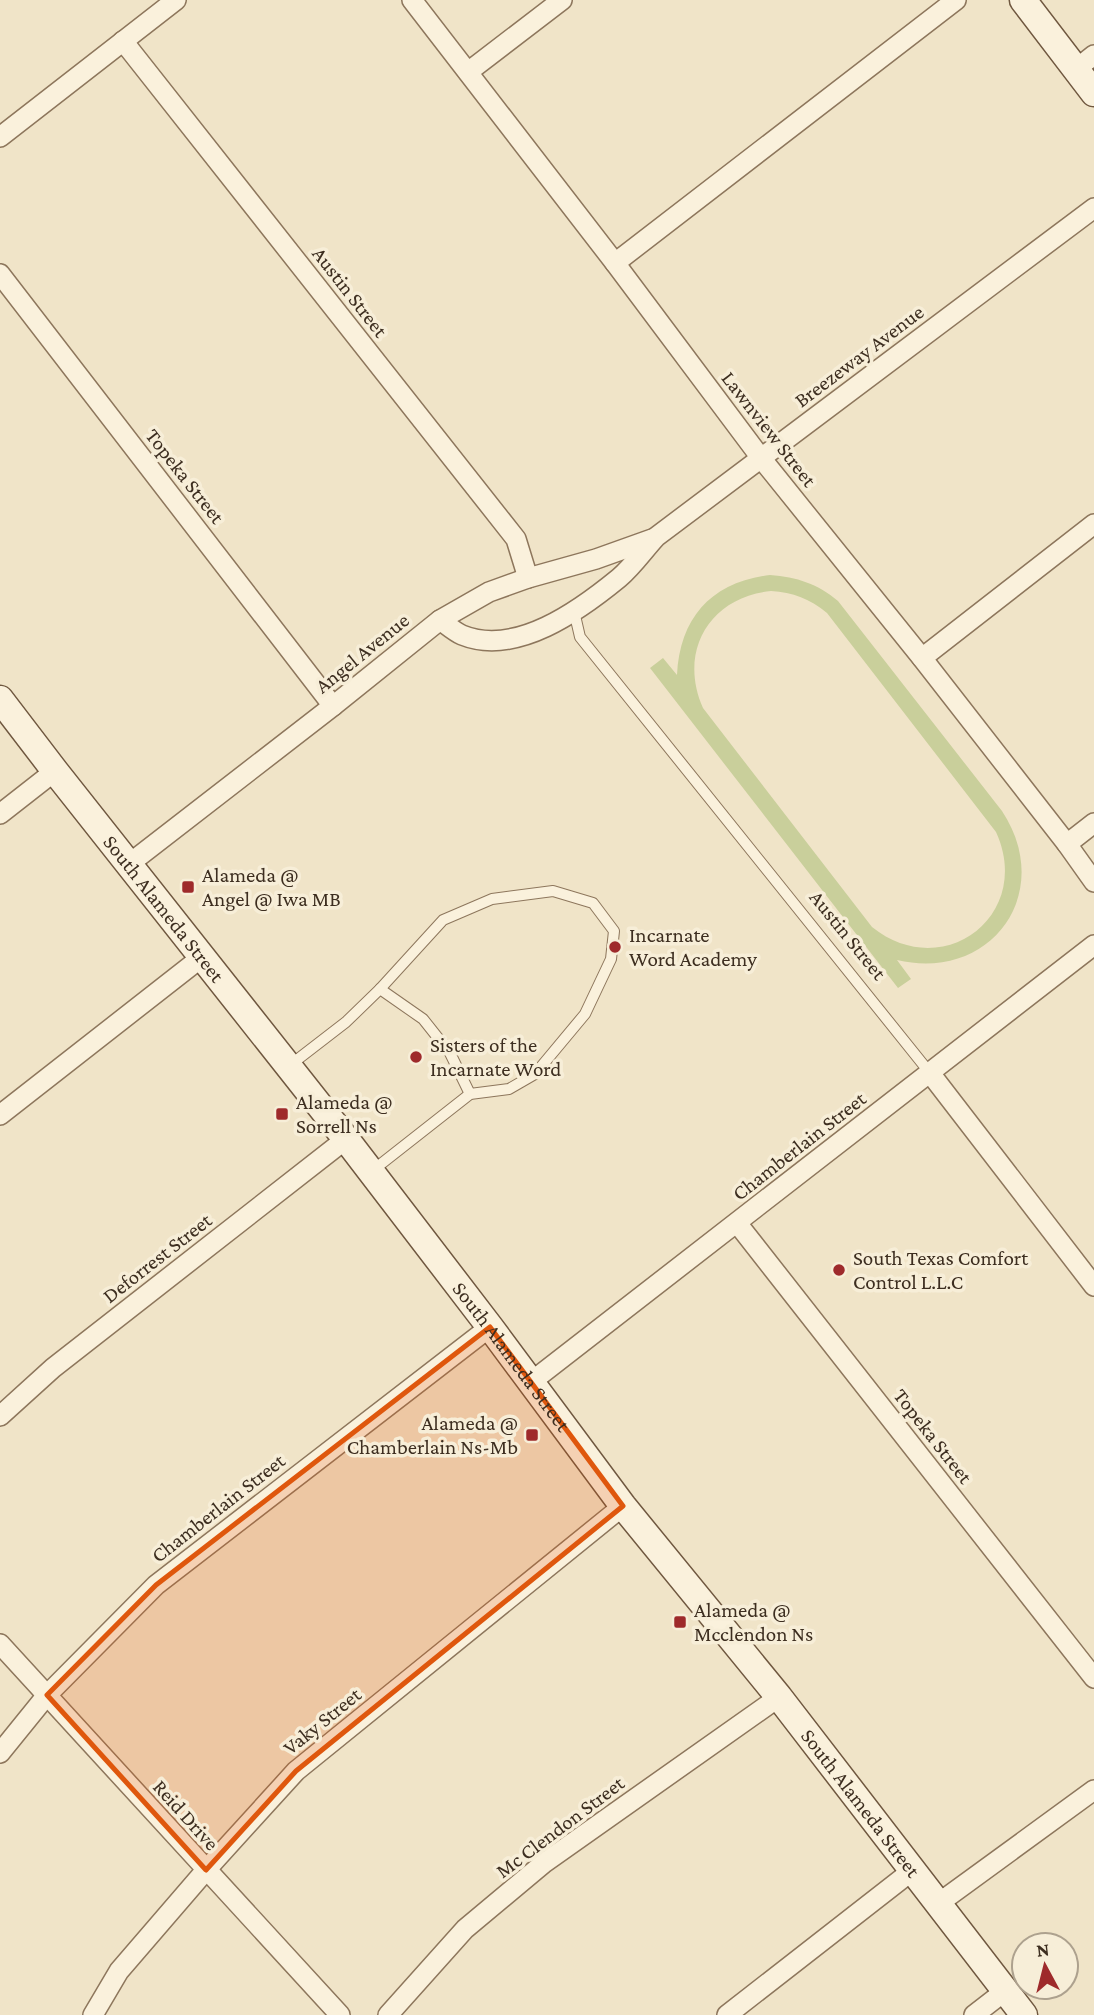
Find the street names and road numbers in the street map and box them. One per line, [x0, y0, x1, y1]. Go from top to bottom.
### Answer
street label: Austin Street [307, 242, 393, 343]
street label: Breezeway Avenue [790, 300, 928, 412]
street label: Lawnview Street [717, 367, 822, 492]
street label: Topeka Street [140, 424, 230, 529]
street label: Angel Avenue [310, 608, 414, 698]
street label: South Alameda Street [98, 830, 230, 988]
street label: Austin Street [805, 885, 892, 985]
street label: Chamberlain Street [727, 1086, 871, 1206]
street label: Deforrest Street [98, 1207, 217, 1308]
street label: South Alameda Street [448, 1277, 576, 1437]
street label: Topeka Street [888, 1384, 978, 1489]
street label: Chamberlain Street [146, 1448, 290, 1568]
street label: Vaky Street [278, 1682, 367, 1760]
street label: South Alameda Street [796, 1724, 926, 1883]
street label: Mc Clendon Street [491, 1770, 630, 1883]
street label: Reid Drive [148, 1775, 224, 1855]

